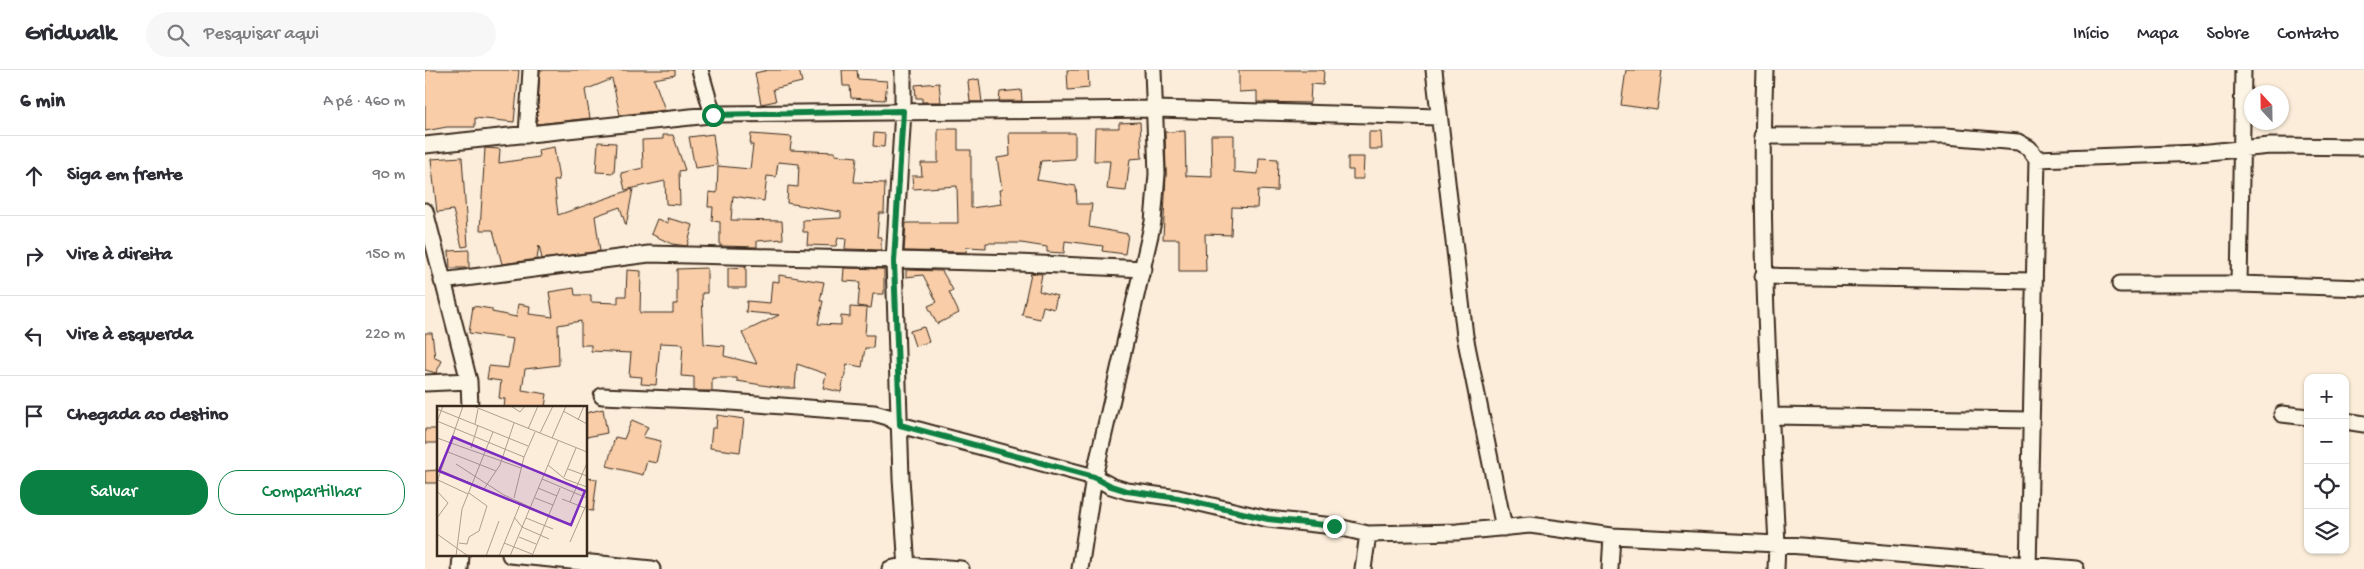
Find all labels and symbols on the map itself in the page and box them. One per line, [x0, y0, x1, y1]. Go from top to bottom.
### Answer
north arrow [2244, 85, 2289, 130]
route start [702, 104, 725, 127]
inset map [437, 406, 587, 556]
route end [1323, 515, 1346, 538]

